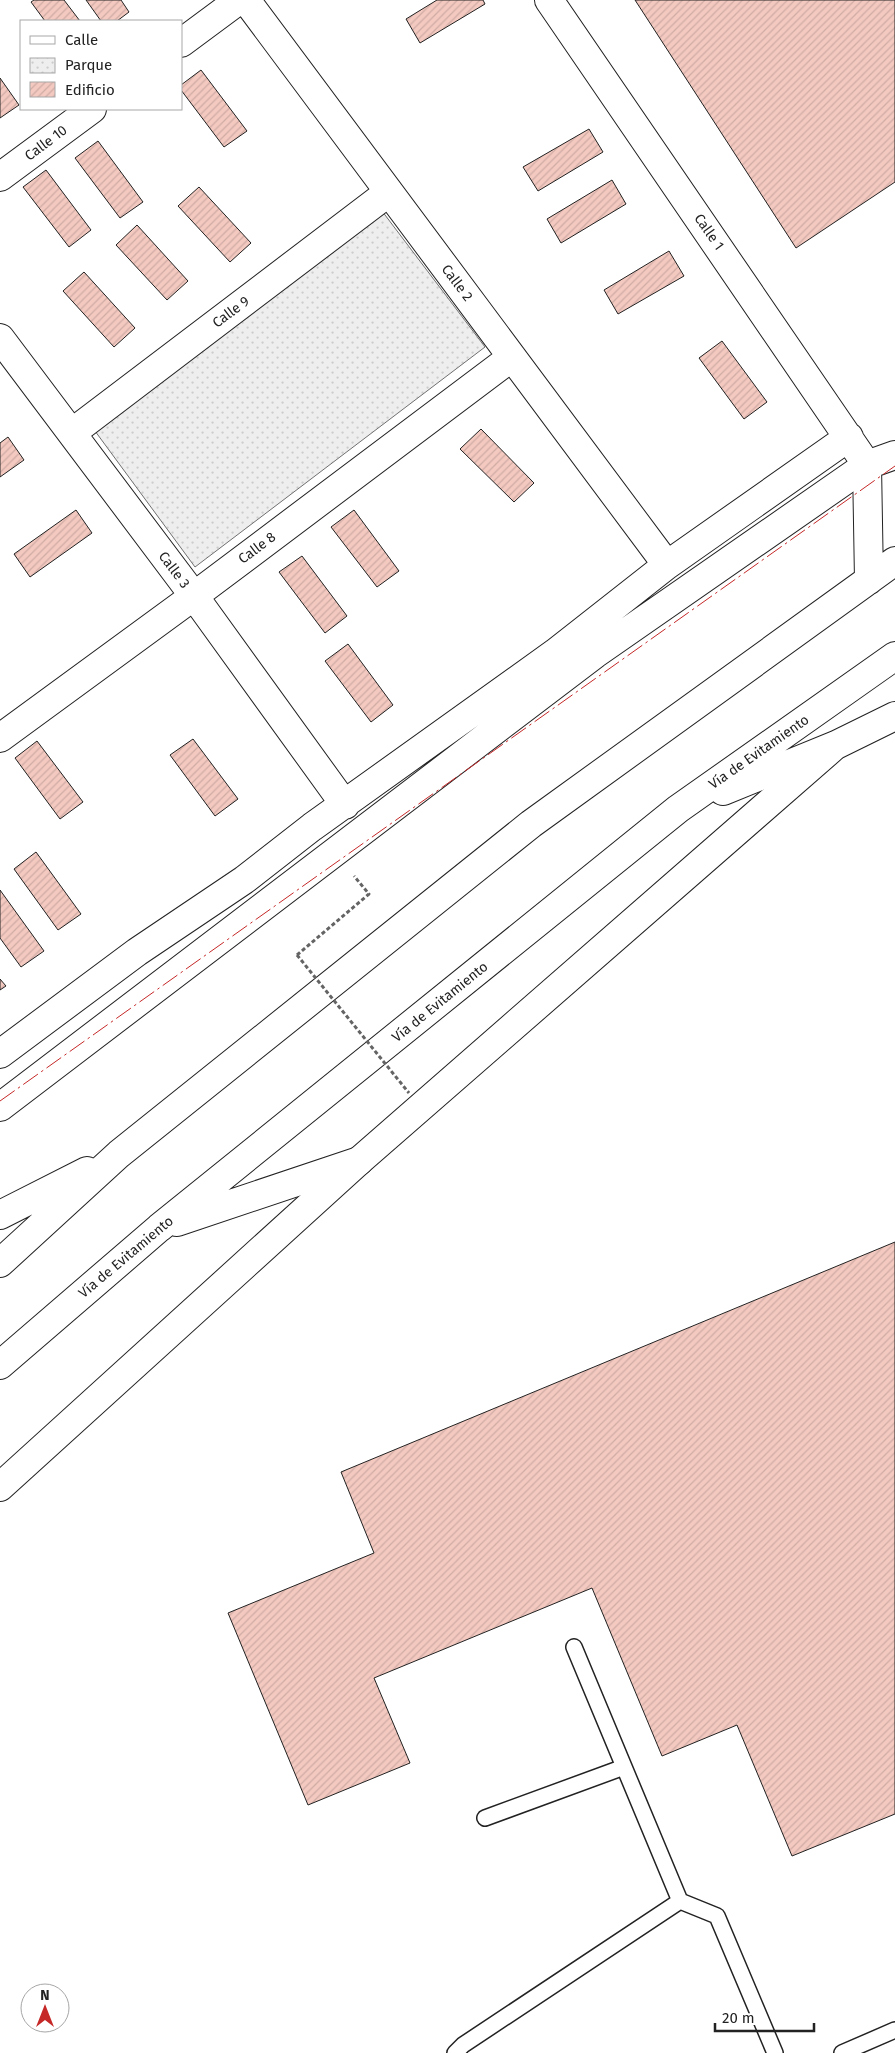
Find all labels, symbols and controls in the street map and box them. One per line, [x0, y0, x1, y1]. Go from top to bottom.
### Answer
legend [20, 20, 182, 110]
text: Calle [65, 31, 98, 49]
text: Parque [65, 56, 112, 74]
text: Edificio [65, 81, 115, 99]
street label: Calle 10 [22, 121, 71, 164]
street label: Calle 1 [690, 210, 728, 254]
street label: Calle 2 [438, 261, 476, 305]
street label: Calle 9 [209, 293, 253, 331]
street label: Calle 8 [235, 528, 279, 568]
street label: Calle 3 [155, 548, 193, 592]
street label: Vía de Evitamiento [706, 711, 812, 793]
street label: Vía de Evitamiento [389, 958, 491, 1046]
street label: Vía de Evitamiento [75, 1212, 177, 1302]
north arrow [20, 1983, 70, 2033]
text: N [40, 1987, 50, 2004]
scale bar [715, 2000, 814, 2032]
text: 20 m [722, 2009, 755, 2027]

